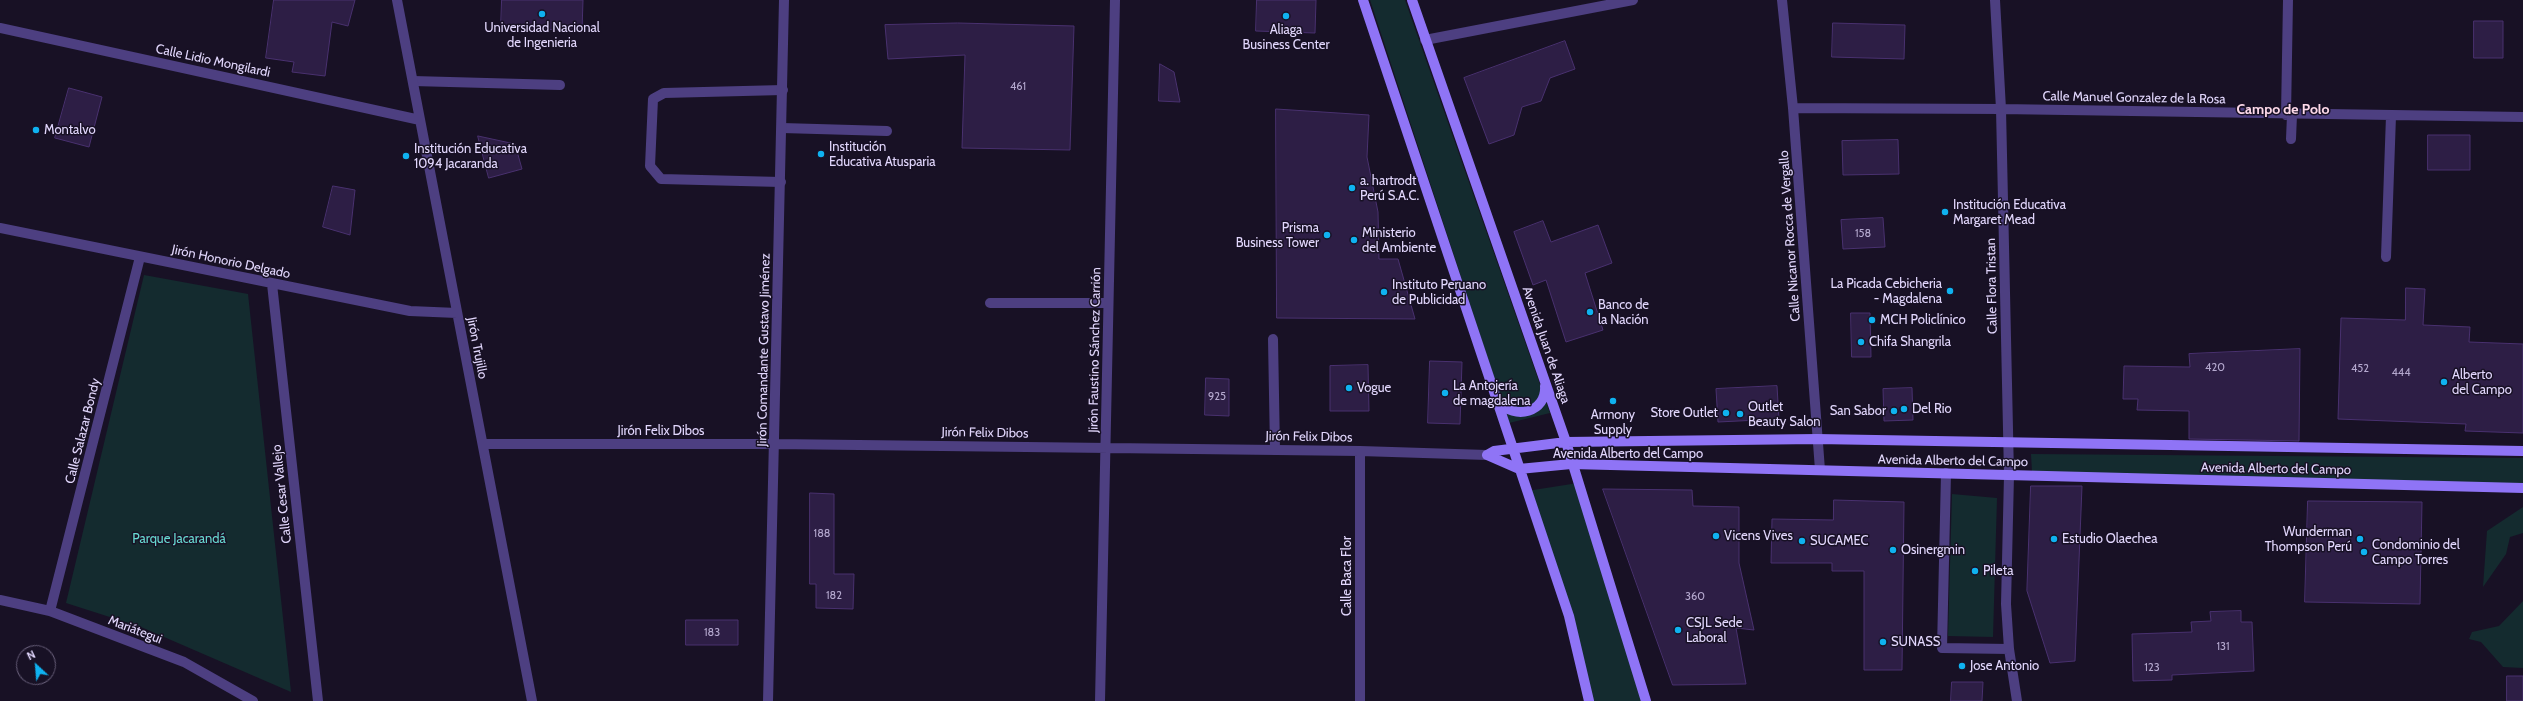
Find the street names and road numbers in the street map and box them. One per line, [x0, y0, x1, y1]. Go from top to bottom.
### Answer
street label: Calle Lidio Mongilardi [154, 41, 272, 81]
street label: Calle Manuel Gonzalez de la Rosa [2042, 89, 2226, 107]
street label: Calle Nicanor Rocca de Vergallo [1776, 150, 1804, 322]
street label: Calle Flora Tristan [1983, 238, 2001, 334]
street label: Jirón Honorio Delgado [170, 242, 292, 282]
street label: Jirón Comandante Gustavo Jiménez [755, 253, 773, 447]
street label: Jirón Faustino Sánchez Carrión [1086, 267, 1104, 433]
street label: Avenida Juan de Aliaga [1519, 284, 1573, 406]
street label: Jirón Trujillo [463, 316, 491, 380]
street label: Calle Salazar Bondy [62, 377, 104, 485]
street label: Jirón Felix Dibos [618, 423, 704, 439]
street label: Jirón Felix Dibos [941, 424, 1029, 442]
street label: Jirón Felix Dibos [1265, 428, 1353, 446]
street label: Calle Cesar Vallejo [269, 444, 295, 544]
street label: Avenida Alberto del Campo [1553, 446, 1703, 462]
street label: Avenida Alberto del Campo [1878, 452, 2028, 470]
street label: Avenida Alberto del Campo [2201, 460, 2351, 478]
street label: Calle Baca Flor [1339, 536, 1355, 616]
street label: Mariátegui [106, 613, 164, 647]

